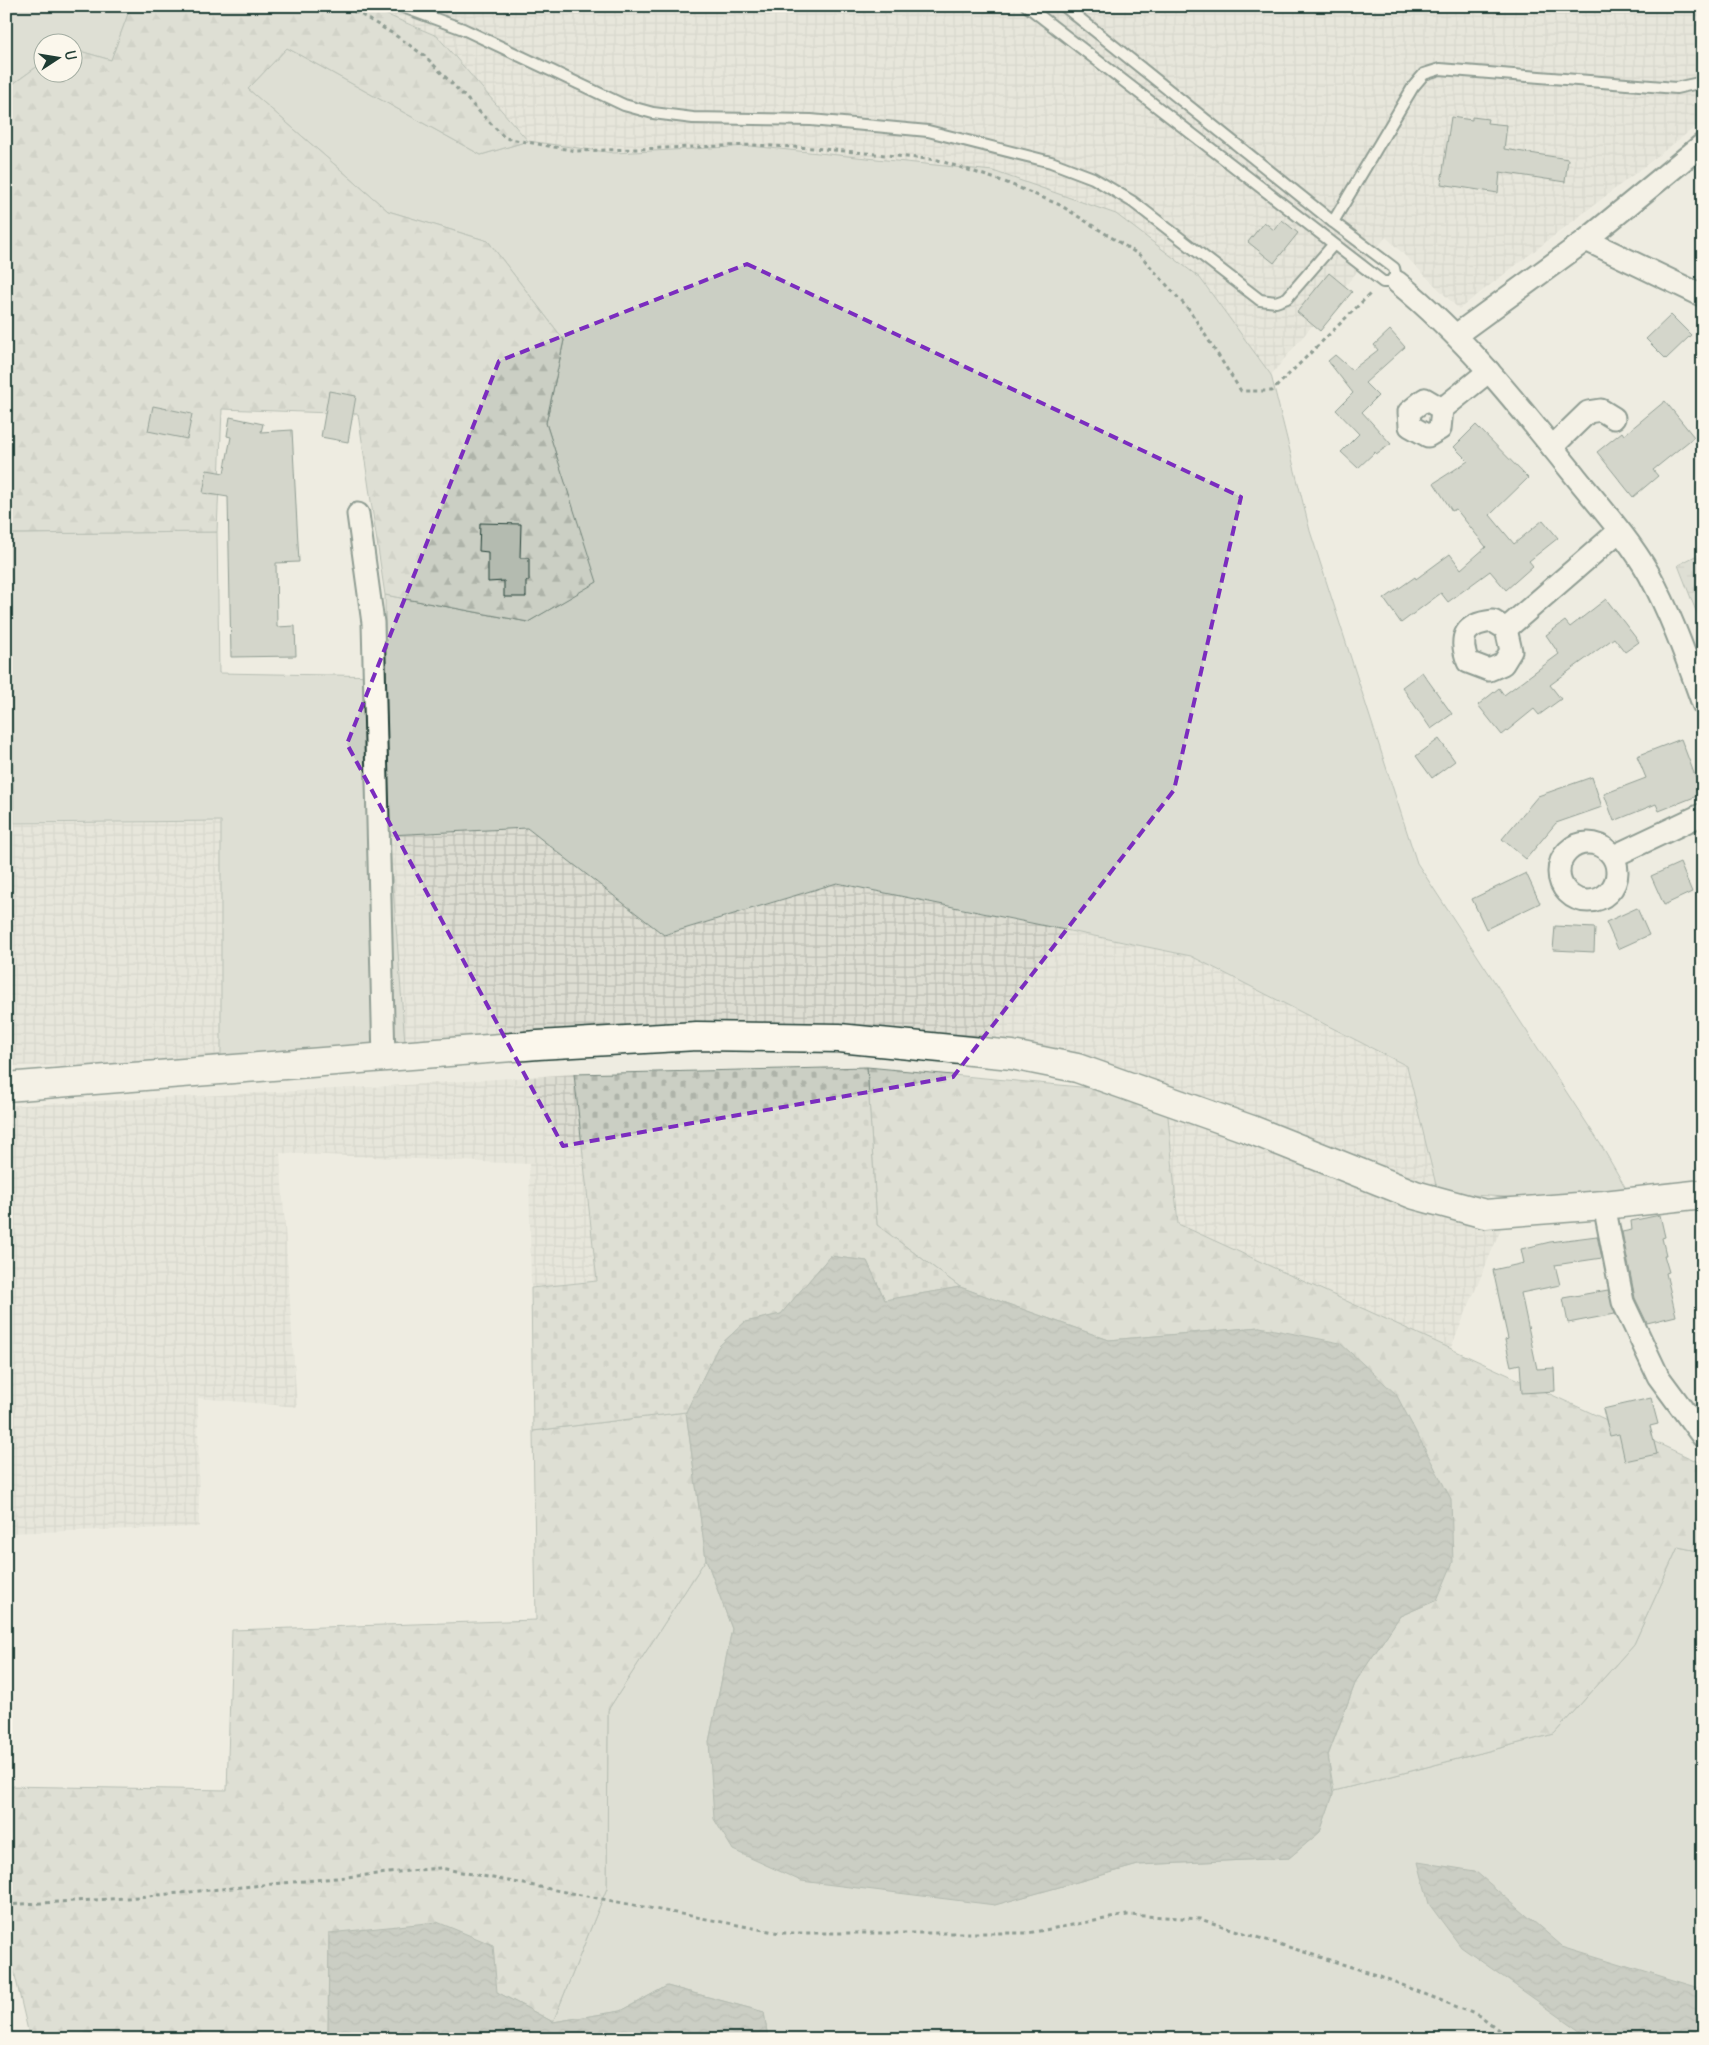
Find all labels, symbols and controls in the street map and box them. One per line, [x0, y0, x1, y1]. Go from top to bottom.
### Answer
north arrow [32, 32, 82, 82]
text: U [61, 49, 81, 62]

